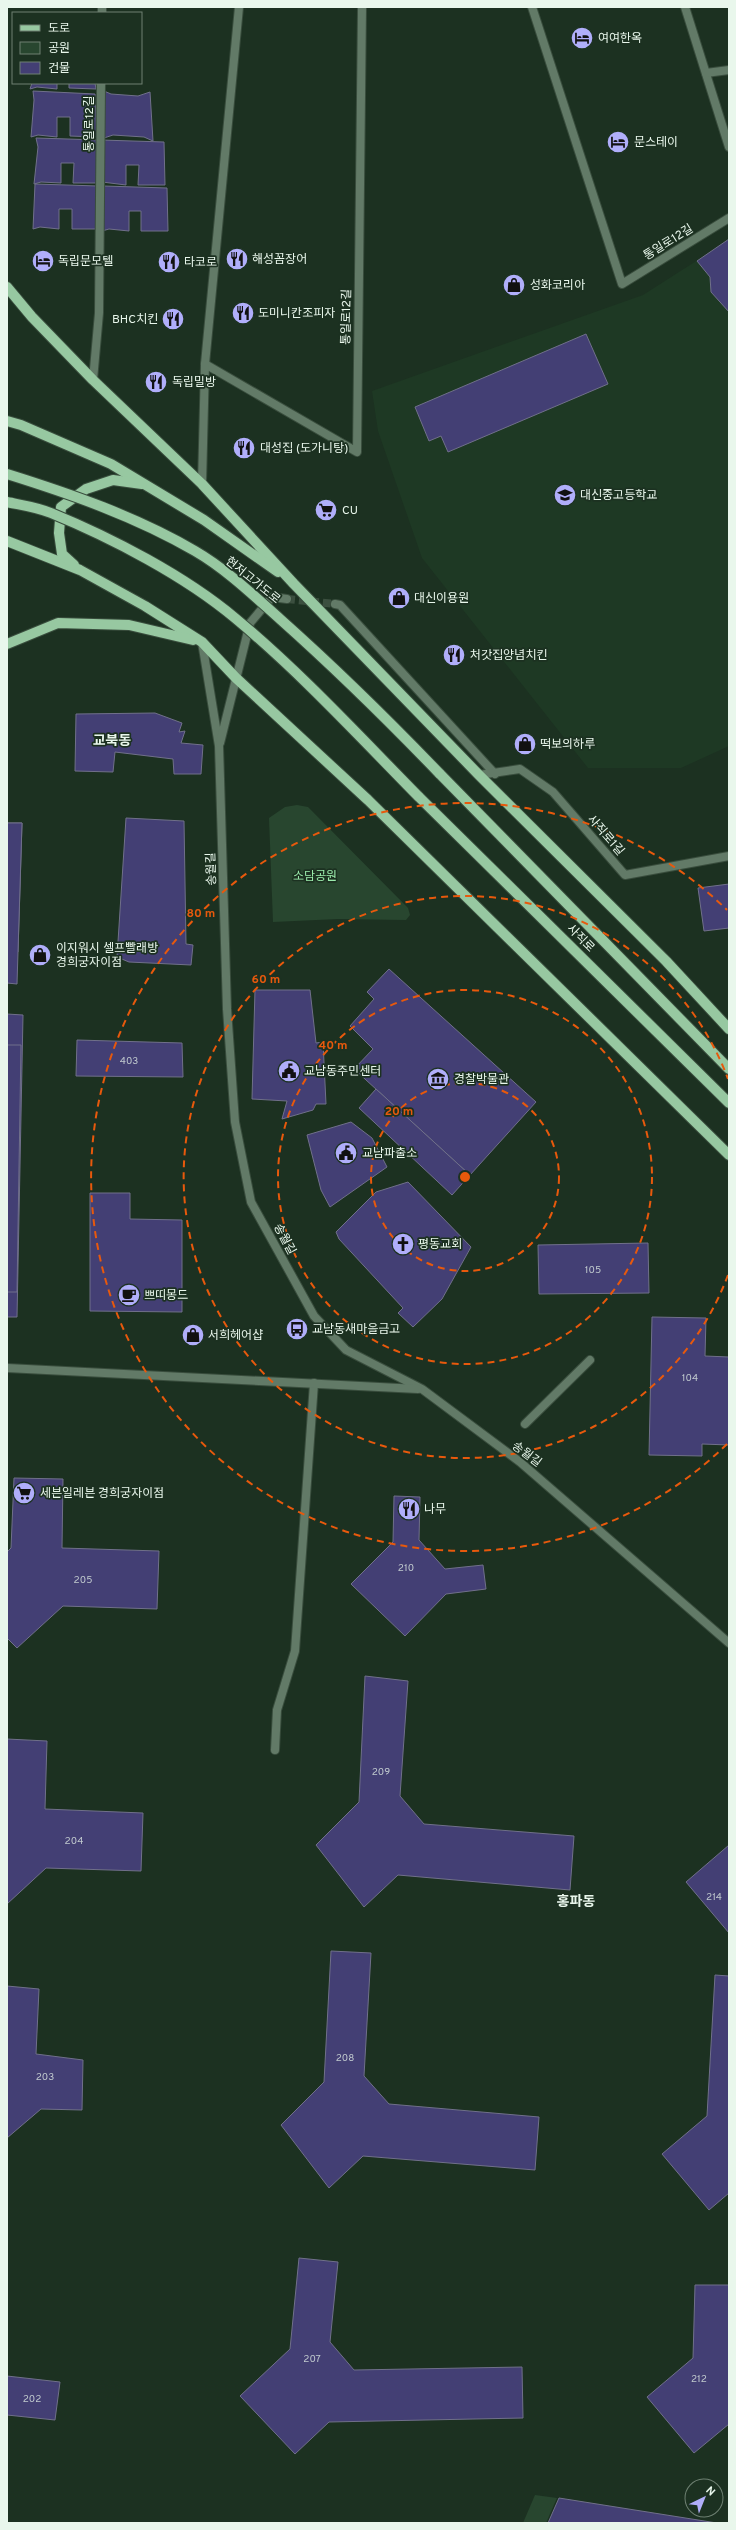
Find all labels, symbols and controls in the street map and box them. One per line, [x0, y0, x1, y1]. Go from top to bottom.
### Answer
legend [12, 12, 142, 84]
text: 도로 [48, 21, 70, 37]
hotel icon: 여여한옥 [569, 25, 595, 51]
place label: 여여한옥 [598, 31, 642, 47]
text: 공원 [48, 41, 70, 57]
text: 건물 [48, 61, 70, 77]
street label: 통일로12길 [82, 96, 98, 152]
hotel icon: 문스테이 [605, 129, 631, 155]
place label: 문스테이 [634, 135, 678, 151]
street label: 통일로12길 [641, 221, 697, 264]
restaurant icon: 해성꼼장어 [224, 246, 250, 272]
hotel icon: 독립문모텔 [30, 248, 56, 274]
restaurant icon: 타코로 [156, 249, 182, 275]
place label: 해성꼼장어 [252, 252, 307, 268]
place label: 독립문모텔 [58, 254, 113, 270]
place label: 타코로 [184, 255, 217, 271]
shop icon: 성화코리아 [501, 272, 527, 298]
place label: 성화코리아 [530, 278, 585, 294]
street label: 통일로12길 [339, 289, 355, 345]
restaurant icon: 도미니칸조피자 [230, 300, 256, 326]
restaurant icon: BHC치킨 [160, 306, 186, 332]
place label: 도미니칸조피자 [258, 306, 335, 322]
place label: BHC치킨 [112, 312, 158, 328]
restaurant icon: 독립밀방 [143, 369, 169, 395]
place label: 독립밀방 [172, 375, 216, 391]
restaurant icon: 대성집 (도가니탕) [231, 435, 257, 461]
place label: 대성집 (도가니탕) [260, 441, 348, 457]
school or university icon: 대신중고등학교 [552, 482, 578, 508]
place label: 대신중고등학교 [580, 488, 657, 504]
supermarket icon: CU [313, 497, 339, 523]
place label: CU [342, 503, 358, 519]
street label: 현저고가도로 [222, 554, 283, 608]
shop icon: 대신이용원 [386, 585, 412, 611]
place label: 대신이용원 [414, 591, 469, 607]
restaurant icon: 처갓집양념치킨 [441, 642, 467, 668]
place label: 처갓집양념치킨 [470, 648, 547, 664]
shop icon: 떡보의하루 [512, 731, 538, 757]
district label: 교북동 [93, 733, 131, 750]
place label: 떡보의하루 [540, 737, 595, 753]
street label: 사직로1길 [583, 812, 627, 859]
street label: 송월길 [203, 852, 221, 886]
park label: 소담공원 [293, 869, 337, 885]
text: 80 m [187, 906, 215, 922]
street label: 사직로 [563, 921, 598, 956]
place label: 이지워시 셀프빨래방 경희궁자이점 [56, 941, 158, 971]
shop icon: 이지워시 셀프빨래방 경희궁자이점 [27, 942, 53, 968]
text: 60 m [252, 972, 280, 988]
text: 40 m [318, 1038, 348, 1054]
house number: 403 [120, 1055, 138, 1068]
public building icon: 교남동주민센터 [276, 1058, 302, 1084]
place label: 교남동주민센터 [304, 1064, 381, 1080]
museum icon: 경찰박물관 [425, 1066, 451, 1092]
place label: 경찰박물관 [454, 1072, 509, 1088]
text: 20 m [385, 1104, 413, 1120]
public building icon: 교남파출소 [333, 1140, 359, 1166]
place label: 교남파출소 [362, 1146, 417, 1162]
centre of rings [458, 1170, 472, 1184]
street label: 송월길 [269, 1221, 299, 1258]
church icon: 평동교회 [390, 1231, 416, 1257]
place label: 평동교회 [418, 1237, 462, 1253]
house number: 105 [585, 1264, 601, 1277]
cafe icon: 쁘띠몽드 [116, 1282, 142, 1308]
place label: 쁘띠몽드 [144, 1288, 188, 1304]
bus stop icon: 교남동새마을금고 [284, 1316, 310, 1342]
shop icon: 서희헤어샵 [180, 1322, 206, 1348]
place label: 교남동새마을금고 [312, 1322, 400, 1338]
place label: 서희헤어샵 [208, 1328, 263, 1344]
house number: 104 [682, 1372, 698, 1385]
street label: 송월길 [508, 1438, 544, 1471]
supermarket icon: 세븐일레븐 경희궁자이점 [11, 1480, 37, 1506]
place label: 세븐일레븐 경희궁자이점 [40, 1486, 164, 1502]
restaurant icon: 나무 [396, 1496, 422, 1522]
place label: 나무 [424, 1502, 446, 1518]
house number: 210 [398, 1562, 414, 1575]
house number: 205 [74, 1574, 92, 1587]
house number: 209 [372, 1766, 390, 1779]
house number: 204 [65, 1835, 83, 1848]
house number: 214 [706, 1891, 722, 1904]
district label: 홍파동 [557, 1894, 595, 1911]
house number: 208 [336, 2052, 354, 2065]
house number: 203 [36, 2071, 54, 2084]
house number: 207 [303, 2353, 321, 2366]
house number: 212 [691, 2373, 707, 2386]
house number: 202 [23, 2393, 41, 2406]
north arrow [684, 2478, 724, 2518]
text: N [702, 2484, 718, 2499]

